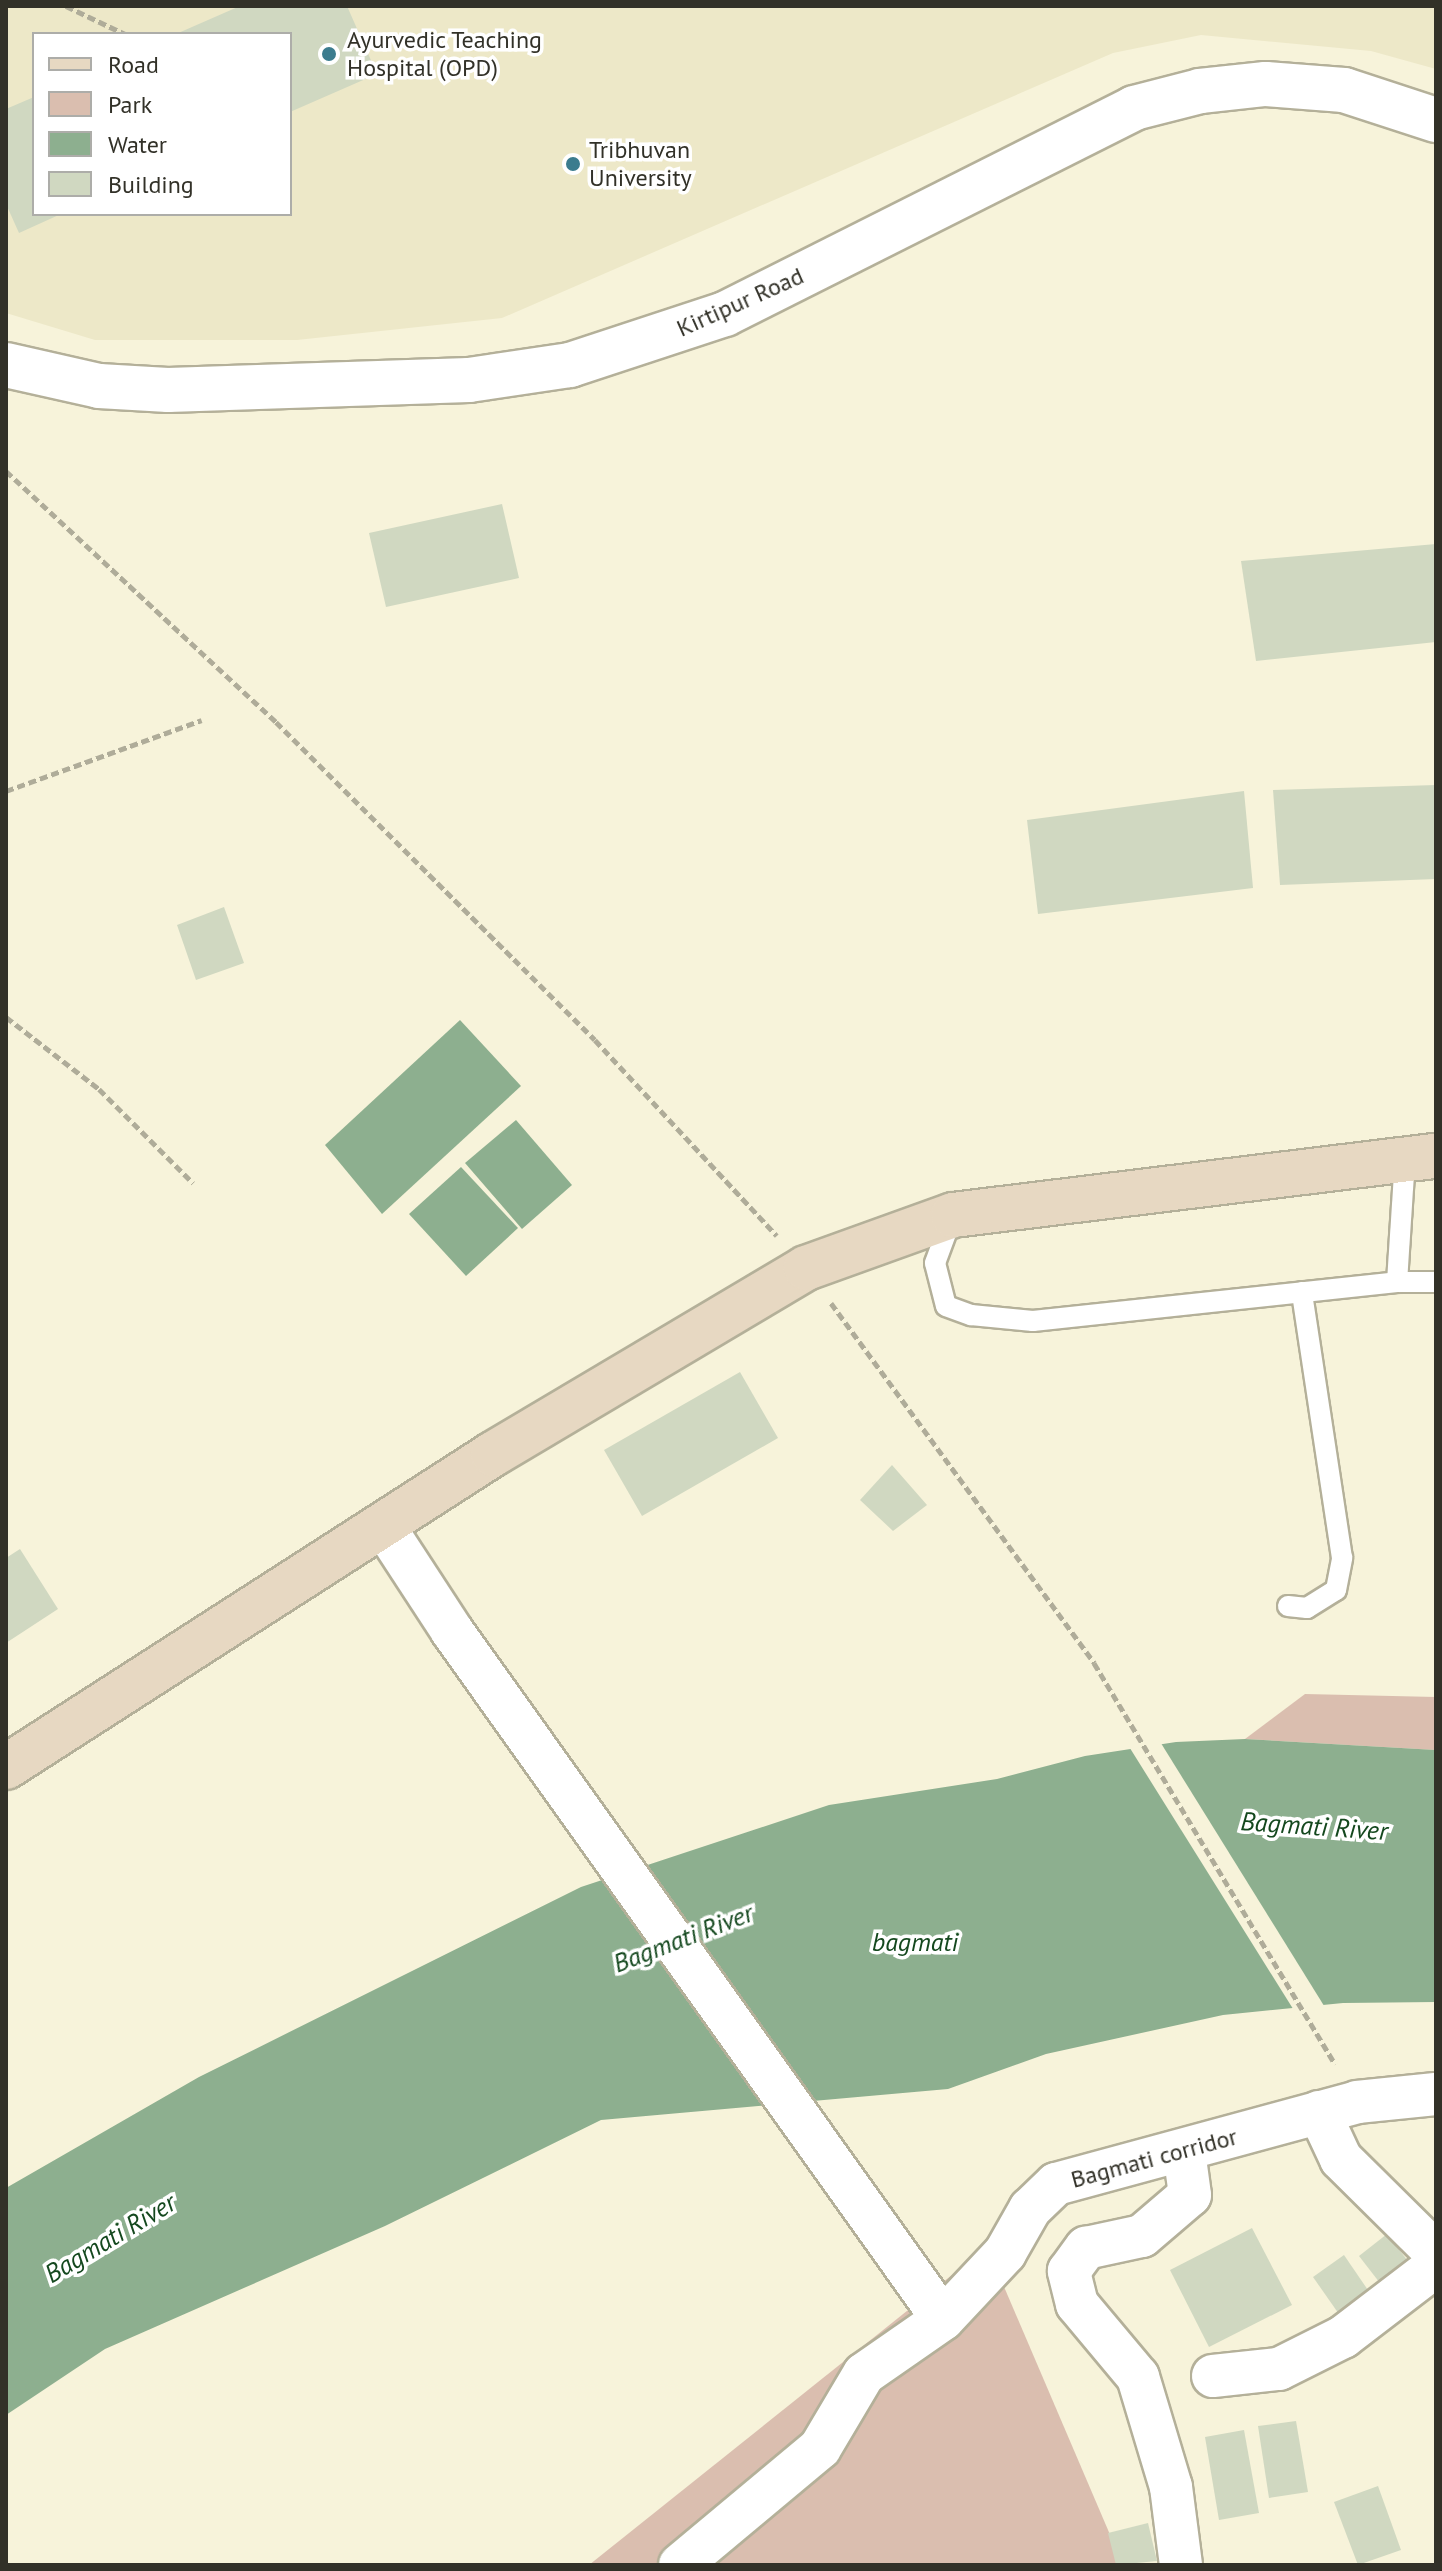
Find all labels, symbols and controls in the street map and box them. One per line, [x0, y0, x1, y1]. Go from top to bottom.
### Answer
place label: Ayurvedic Teaching Hospital (OPD) [347, 26, 543, 82]
legend [32, 32, 292, 216]
marker: Ayurvedic Teaching Hospital (OPD) [318, 43, 340, 65]
text: Road [108, 49, 159, 80]
text: Park [108, 89, 152, 120]
text: Water [108, 129, 167, 160]
place label: Tribhuvan University [589, 136, 692, 192]
marker: Tribhuvan University [564, 155, 582, 173]
text: Building [108, 169, 194, 200]
street label: Kirtipur Road [672, 261, 808, 343]
water label: Bagmati River [1239, 1805, 1389, 1847]
water label: Bagmati River [609, 1897, 757, 1979]
water label: bagmati [872, 1926, 958, 1958]
street label: Bagmati corridor [1068, 2122, 1240, 2194]
water label: Bagmati River [39, 2187, 181, 2289]

